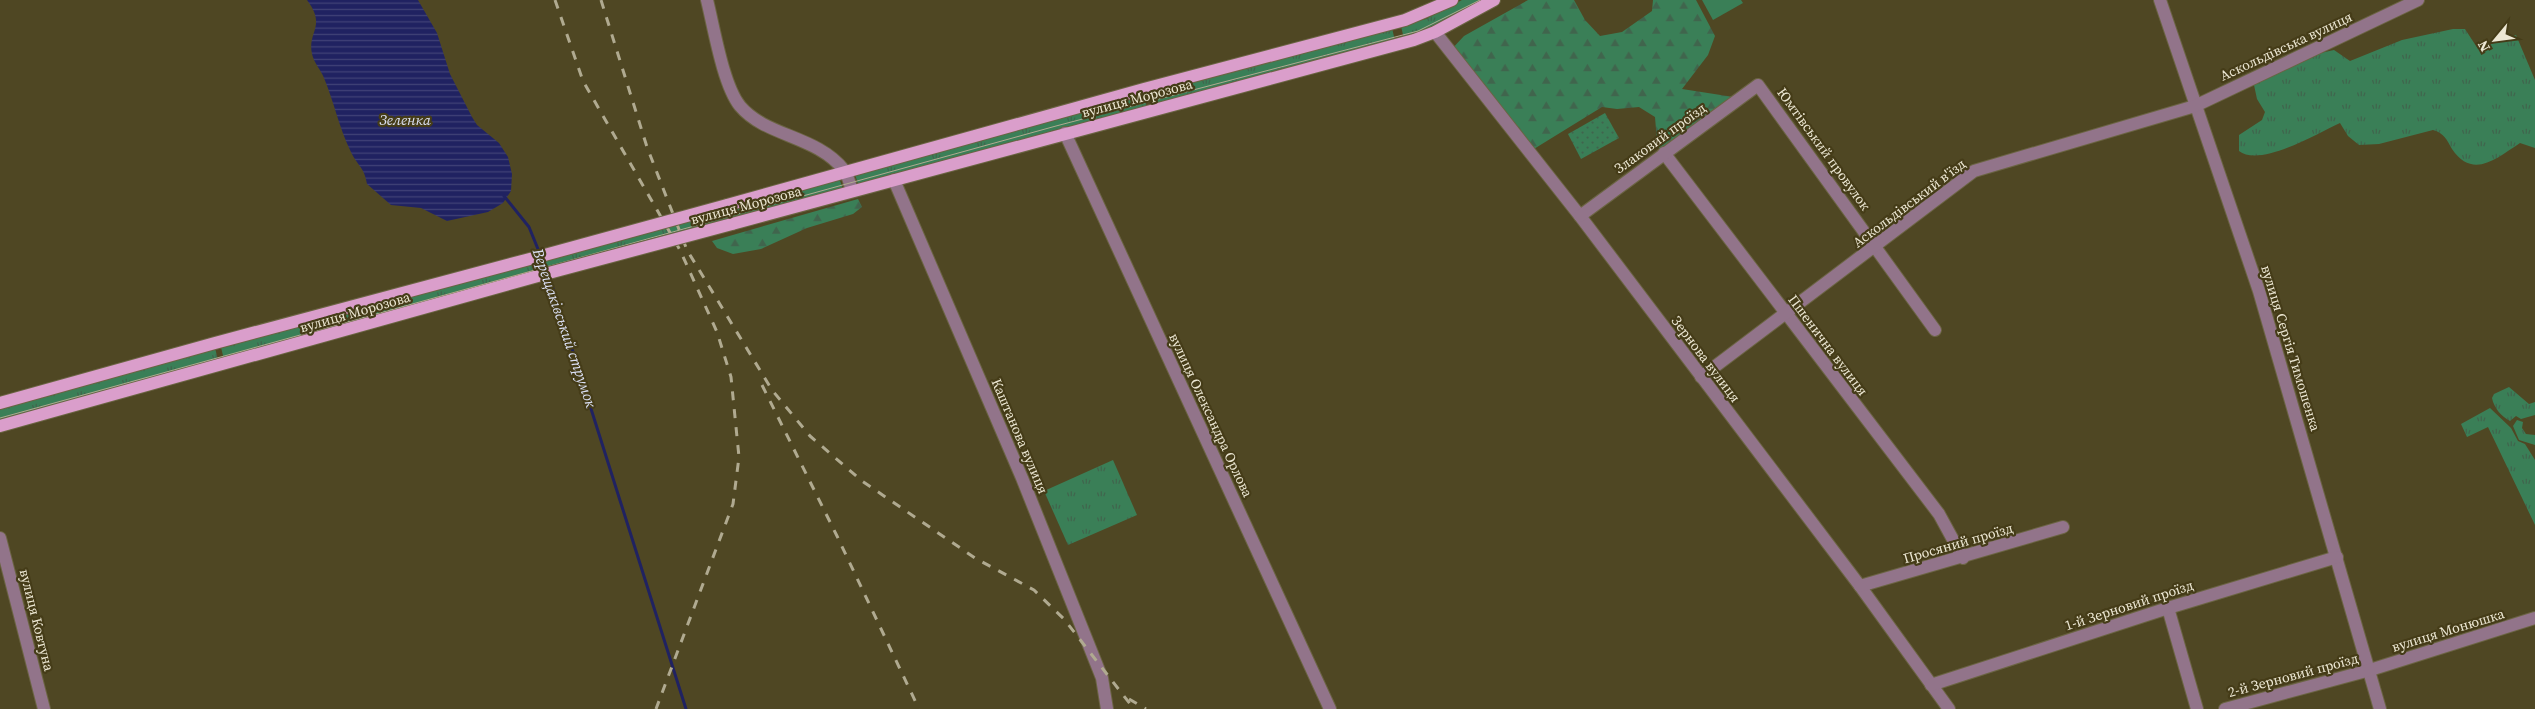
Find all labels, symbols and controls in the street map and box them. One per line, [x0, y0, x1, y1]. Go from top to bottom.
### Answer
street label: Аскольдівська вулиця [2217, 7, 2355, 85]
north arrow [2470, 15, 2520, 65]
text: N [2472, 37, 2495, 56]
street label: вулиця Морозова [1079, 73, 1196, 122]
street label: Юмтівський провулок [1773, 83, 1876, 215]
street label: Злаковий проїзд [1610, 98, 1710, 178]
water label: Зеленка [379, 109, 431, 130]
street label: Аскольдівський в'їзд [1848, 154, 1970, 252]
street label: вулиця Морозова [688, 180, 805, 229]
water label: Верещаківський струмок [528, 245, 602, 411]
street label: вулиця Сергія Тимошенка [2256, 263, 2326, 434]
street label: вулиця Морозова [297, 286, 413, 337]
street label: Пшенична вулиця [1783, 290, 1873, 400]
street label: Зернова вулиця [1667, 312, 1745, 406]
street label: вулиця Олександра Орлова [1164, 330, 1258, 501]
street label: Каштанова вулиця [987, 375, 1053, 497]
street label: Просяний проїзд [1901, 518, 2015, 568]
street label: вулиця Ковтуна [15, 567, 60, 674]
street label: 1-й Зерновий проїзд [2062, 575, 2196, 635]
street label: вулиця Монюшка [2389, 603, 2508, 657]
street label: 2-й Зерновий проїзд [2226, 648, 2360, 702]

